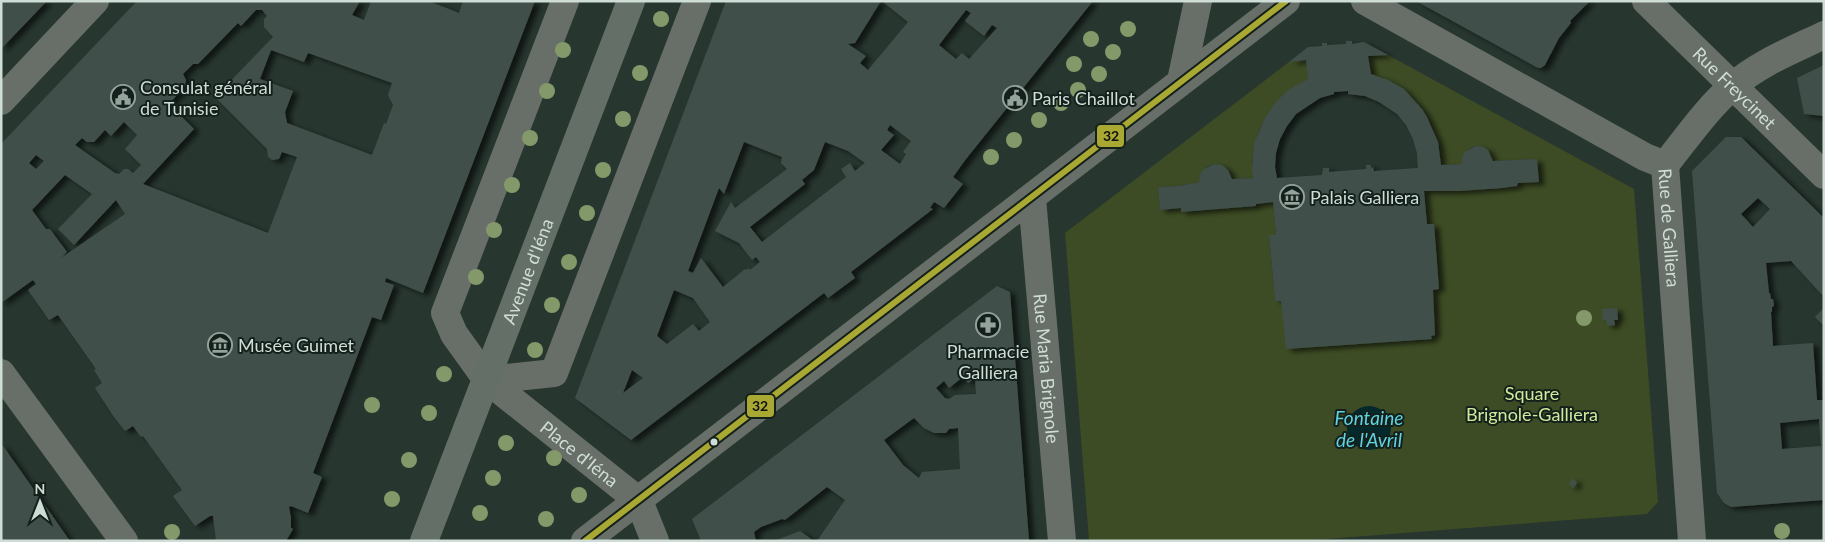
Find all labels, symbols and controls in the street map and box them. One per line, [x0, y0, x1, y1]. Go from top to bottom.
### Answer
street label: Rue Freycinet [1688, 42, 1781, 134]
place label: Consulat général de Tunisie [140, 76, 272, 119]
public building icon: Consulat général de Tunisie [110, 84, 136, 110]
public building icon: Paris Chaillot [1002, 85, 1028, 111]
place label: Paris Chaillot [1032, 87, 1136, 109]
line badge: 32 [1096, 124, 1125, 148]
text: 32 [1103, 127, 1119, 144]
street label: Rue de Galliera [1654, 168, 1685, 288]
museum icon: Palais Galliera [1279, 184, 1305, 210]
place label: Palais Galliera [1310, 186, 1419, 208]
street label: Avenue d'Iéna [497, 215, 558, 327]
street label: Rue Maria Brignole [1029, 292, 1064, 444]
pharmacy icon: Pharmacie Galliera [975, 312, 1001, 338]
museum icon: Musée Guimet [207, 332, 233, 358]
place label: Musée Guimet [238, 334, 355, 356]
place label: Pharmacie Galliera [947, 340, 1029, 383]
park label: Square Brignole-Galliera [1466, 382, 1598, 425]
line badge: 32 [746, 394, 775, 418]
text: 32 [752, 397, 768, 414]
water label: Fontaine de l'Avril [1335, 406, 1403, 451]
street label: Place d'Iéna [536, 416, 623, 491]
unlabelled marker [709, 437, 719, 447]
north arrow [15, 477, 65, 527]
text: N [35, 480, 45, 497]

